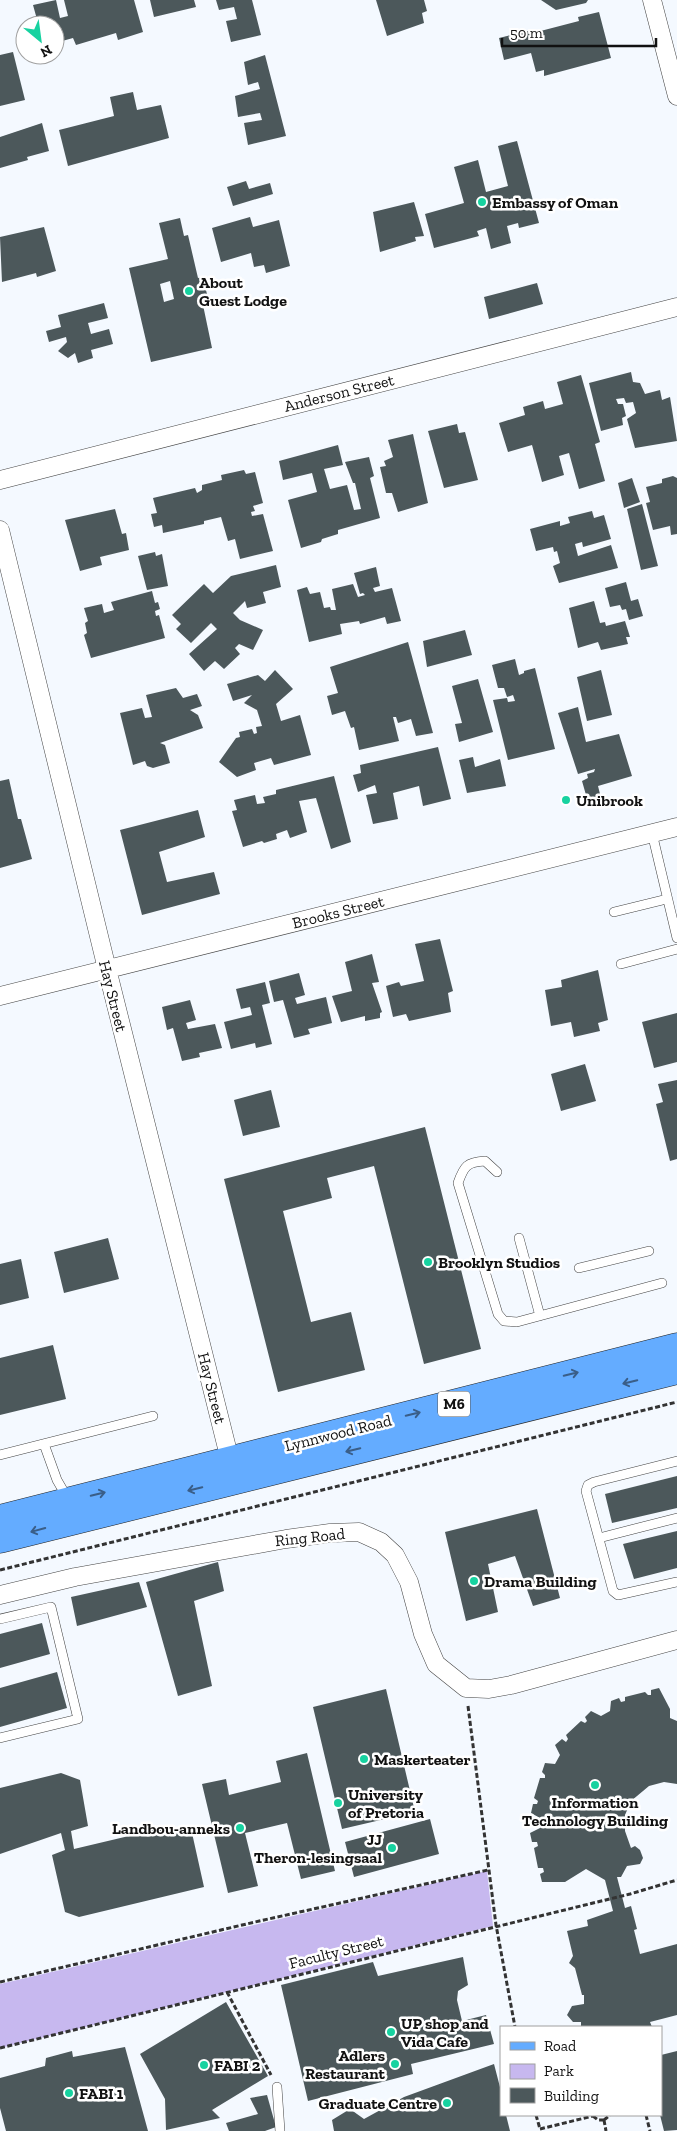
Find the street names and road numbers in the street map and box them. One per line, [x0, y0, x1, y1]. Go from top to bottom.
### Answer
street label: Anderson Street [282, 370, 396, 416]
street label: Brooks Street [290, 891, 386, 933]
street label: Hay Street [95, 958, 131, 1034]
street label: Hay Street [194, 1350, 230, 1426]
road number: M6 [438, 1392, 470, 1416]
street label: Lynnwood Road [283, 1410, 394, 1455]
street label: Ring Road [274, 1524, 346, 1550]
street label: Faculty Street [287, 1931, 385, 1973]

